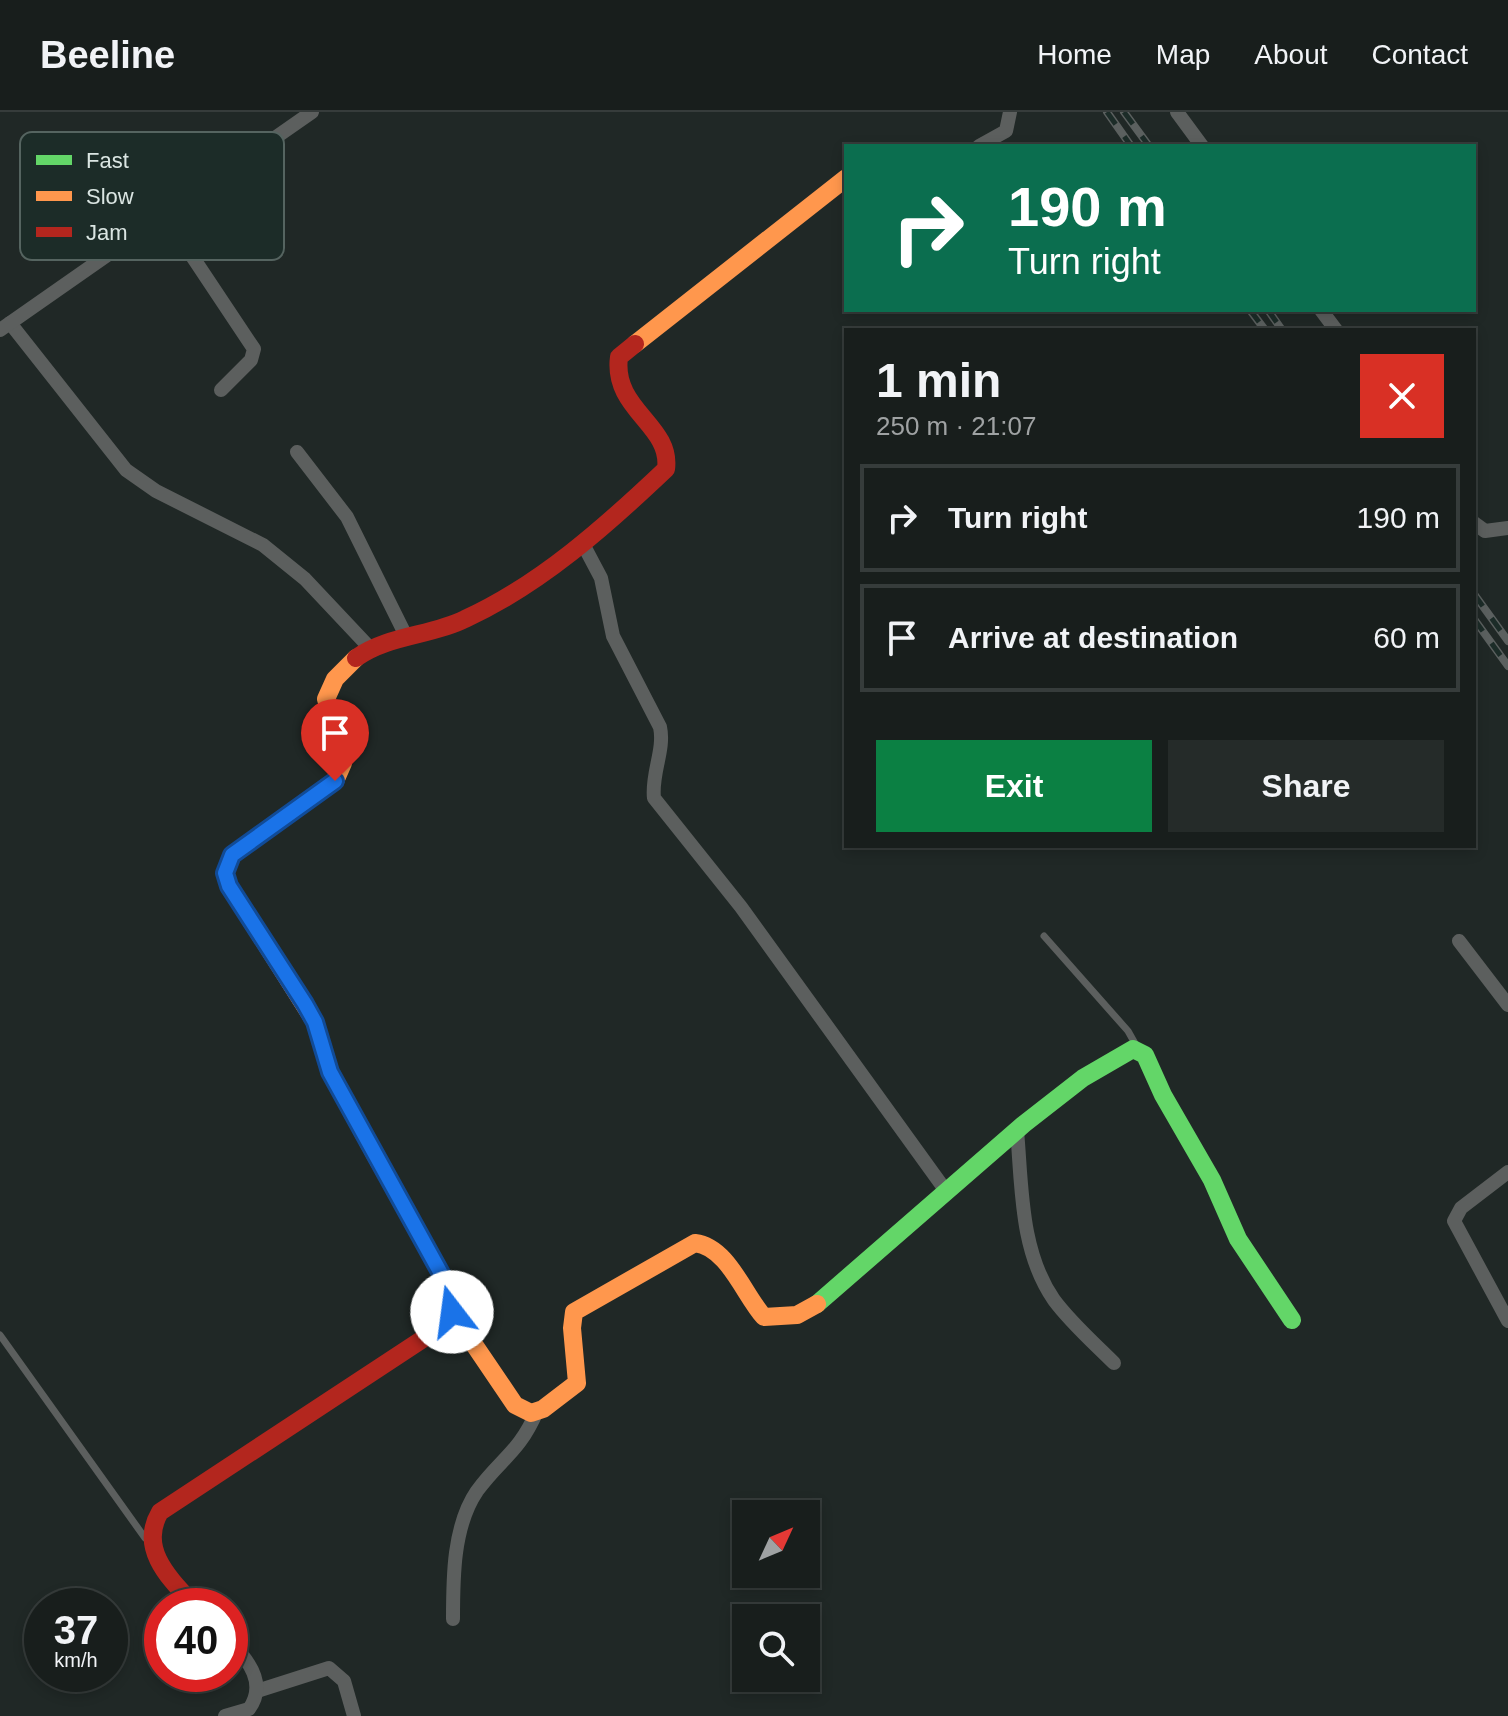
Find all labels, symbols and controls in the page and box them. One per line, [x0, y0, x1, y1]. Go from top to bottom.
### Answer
text: Beeline [40, 34, 175, 76]
text: Home [1037, 39, 1112, 70]
text: Map [1156, 39, 1210, 70]
text: About [1254, 39, 1328, 70]
text: Contact [1372, 39, 1468, 70]
legend [20, 132, 284, 260]
text: Fast [86, 148, 129, 173]
text: 190 m [1008, 175, 1167, 238]
icon: right [876, 176, 980, 280]
text: Slow [86, 184, 134, 209]
text: Jam [86, 220, 128, 245]
text: Turn right [1008, 241, 1161, 282]
text: 1 min [876, 354, 1001, 407]
button: close [1360, 354, 1444, 438]
text: 250 m · 21:07 [876, 411, 1036, 441]
icon: right [880, 496, 924, 540]
text: Turn right [948, 501, 1087, 534]
text: 190 m [1357, 501, 1440, 534]
icon: arrive [880, 616, 924, 660]
text: Arrive at destination [948, 621, 1238, 654]
text: 60 m [1373, 621, 1440, 654]
pin [301, 699, 369, 781]
icon: arrive [313, 711, 357, 755]
button: Exit [876, 740, 1152, 832]
button: Share [1168, 740, 1444, 832]
position arrow [410, 1270, 494, 1354]
north arrow [732, 1500, 820, 1588]
map controls [732, 1500, 820, 1692]
speed limit sign: 40 [144, 1588, 248, 1692]
button: search [732, 1604, 820, 1692]
text: 37 [54, 1608, 98, 1652]
text: km/h [54, 1649, 98, 1671]

